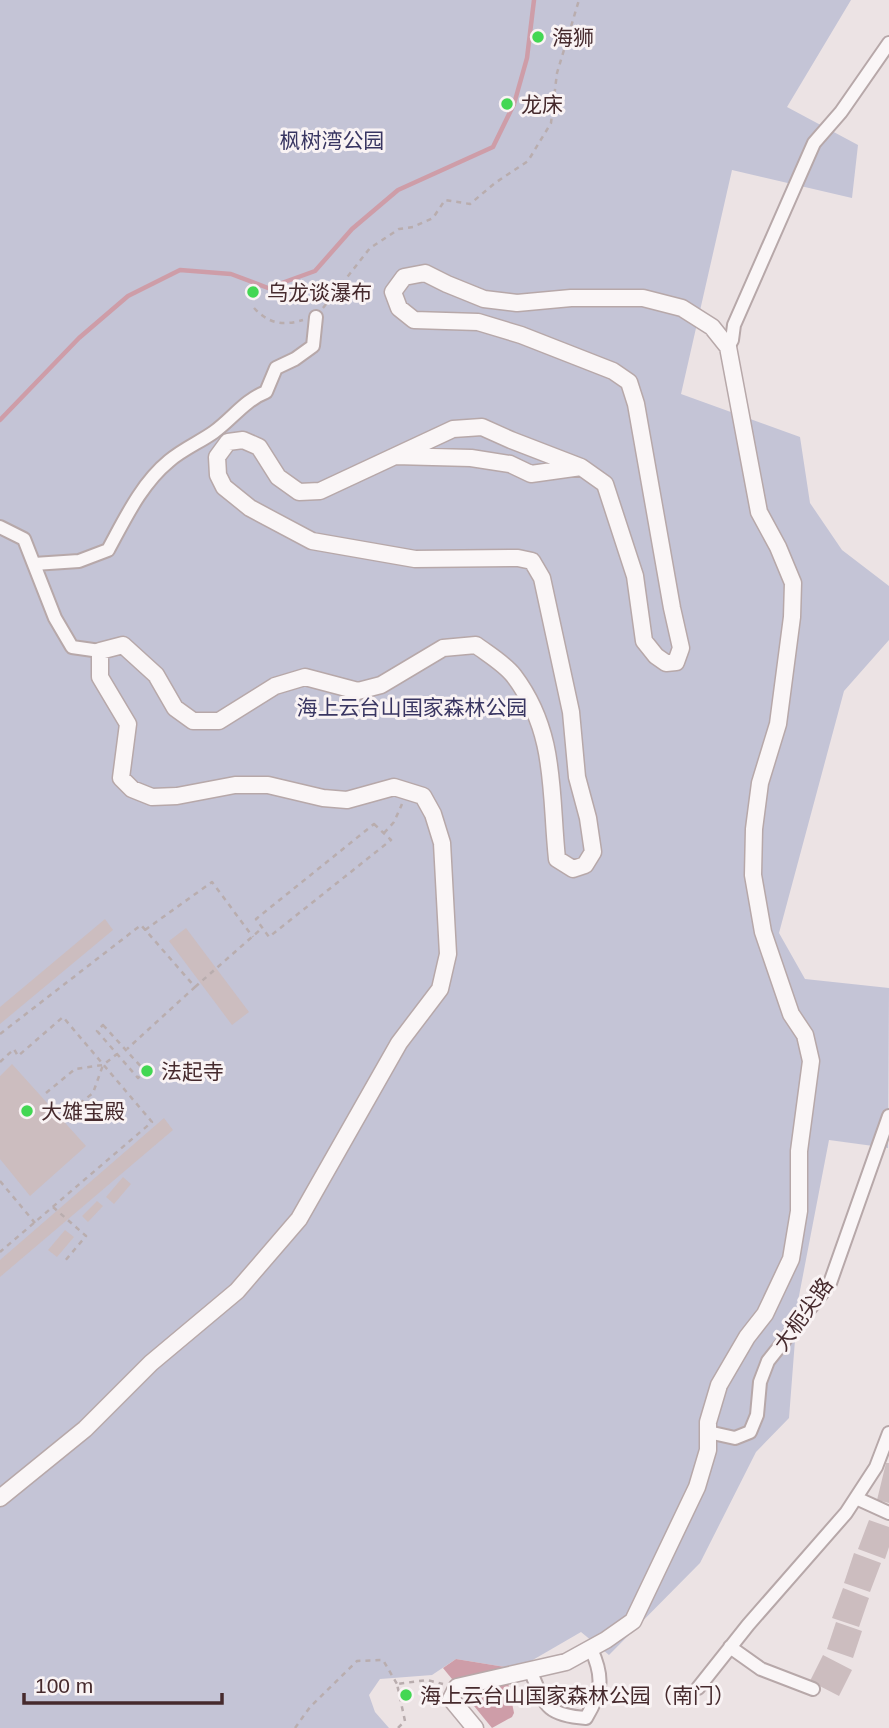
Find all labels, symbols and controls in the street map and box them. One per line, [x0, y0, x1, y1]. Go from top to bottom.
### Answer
place label: 海狮 [552, 26, 594, 49]
marker: 海狮 [530, 29, 546, 45]
place label: 龙床 [521, 93, 563, 116]
marker: 龙床 [499, 96, 515, 112]
park label: 枫树湾公园 [280, 129, 385, 152]
place label: 乌龙谈瀑布 [267, 281, 372, 304]
marker: 乌龙谈瀑布 [245, 284, 261, 300]
park label: 海上云台山国家森林公园 [297, 696, 528, 719]
place label: 法起寺 [161, 1060, 224, 1083]
marker: 法起寺 [139, 1063, 155, 1079]
place label: 大雄宝殿 [41, 1100, 125, 1123]
marker: 大雄宝殿 [19, 1103, 35, 1119]
street label: 大枙尖路 [769, 1273, 837, 1355]
scale bar [24, 1662, 222, 1706]
text: 100 m [35, 1674, 93, 1697]
place label: 海上云台山国家森林公园（南门） [420, 1684, 735, 1707]
marker: 海上云台山国家森林公园（南门） [398, 1687, 414, 1703]

